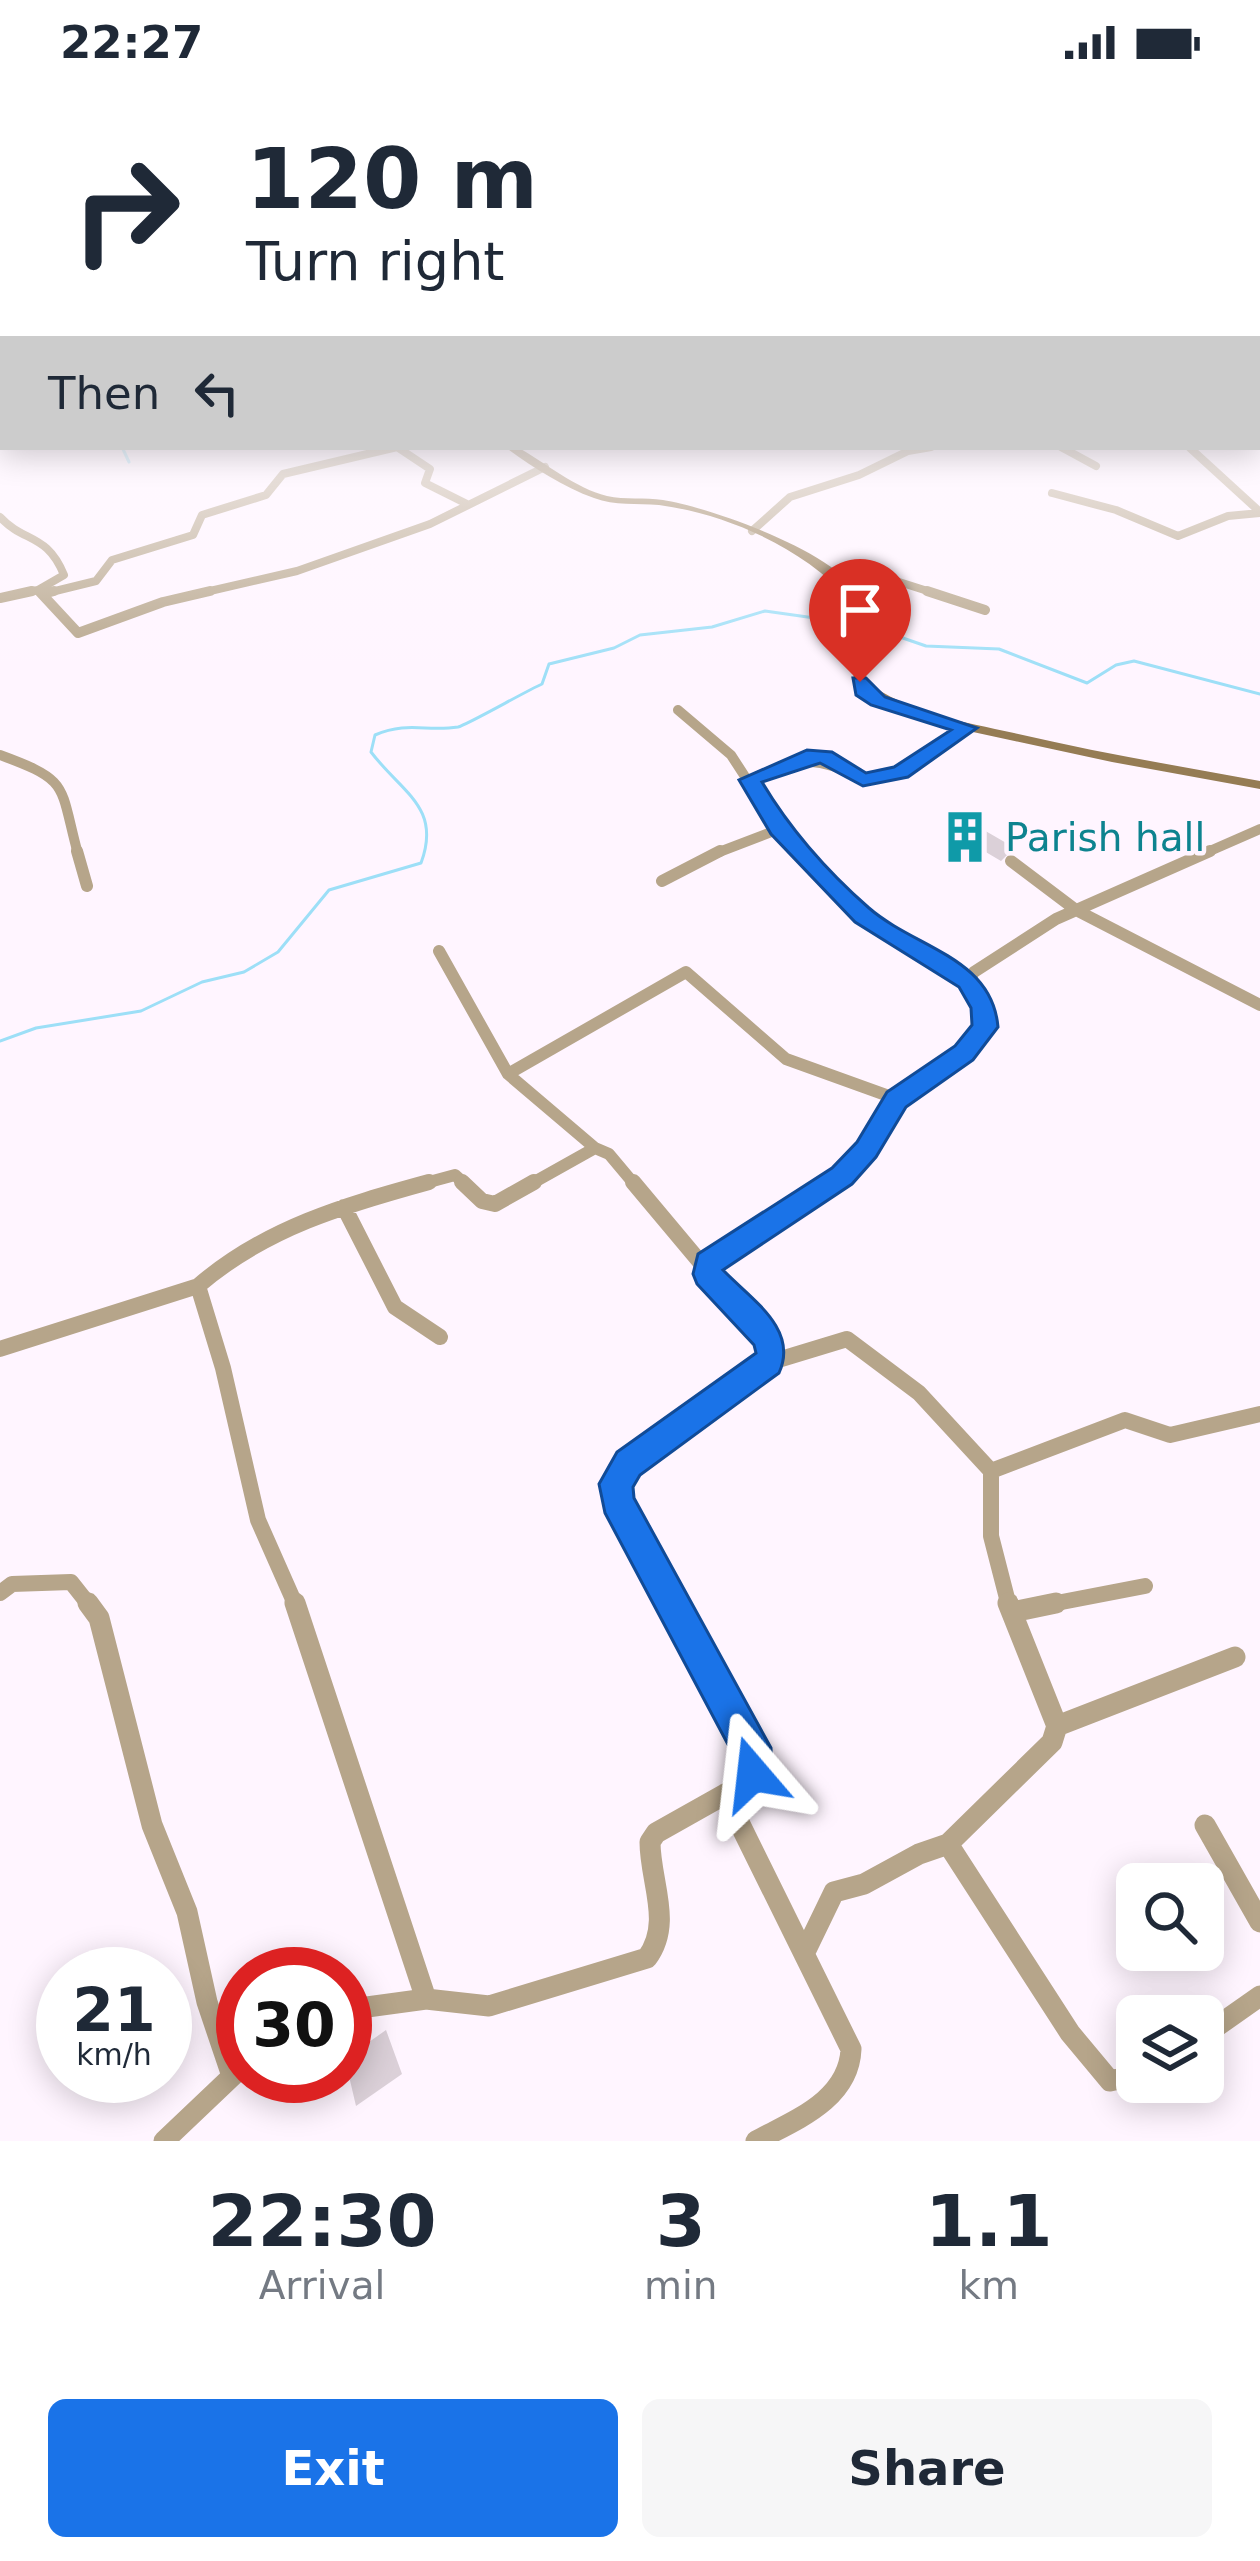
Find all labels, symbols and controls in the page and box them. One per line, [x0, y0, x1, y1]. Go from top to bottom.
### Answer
text: 22:27 [60, 16, 203, 69]
text: 120 m [246, 130, 538, 228]
icon: right [48, 132, 204, 288]
text: Turn right [246, 230, 505, 293]
icon: left [184, 360, 250, 426]
text: Then [48, 367, 160, 420]
pin [809, 559, 911, 682]
icon: arrive [827, 577, 893, 643]
building icon: Parish hall [936, 808, 994, 866]
place label: Parish hall [1005, 815, 1205, 860]
position arrow [690, 1711, 816, 1837]
map controls [1116, 1863, 1224, 2103]
button: search [1116, 1863, 1224, 1971]
speed limit sign: 30 [216, 1947, 372, 2103]
text: 21 [72, 1975, 156, 2045]
button: layers [1116, 1995, 1224, 2103]
text: km/h [76, 2037, 152, 2072]
text: 22:30 [207, 2179, 437, 2263]
text: 3 [656, 2179, 706, 2263]
text: 1.1 [925, 2179, 1053, 2263]
text: Arrival [259, 2263, 385, 2308]
text: min [644, 2263, 718, 2308]
text: km [958, 2263, 1019, 2308]
button: Exit [48, 2399, 618, 2537]
button: Share [642, 2399, 1212, 2537]

